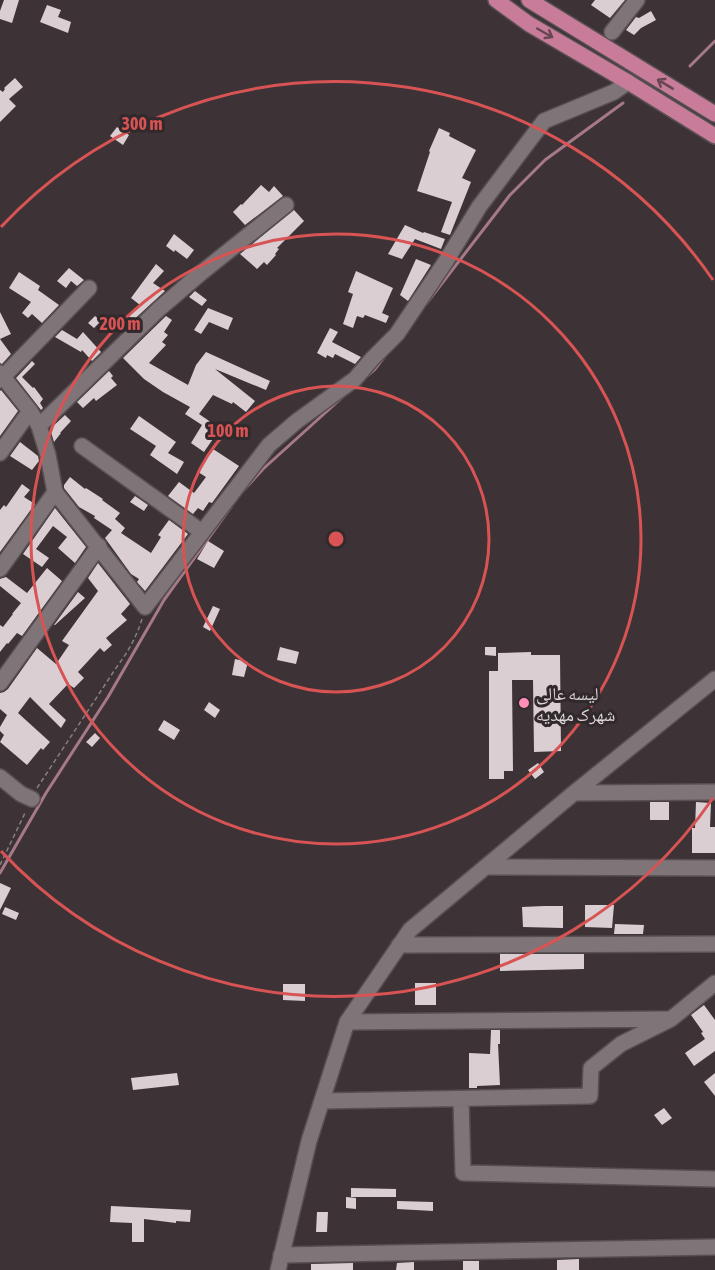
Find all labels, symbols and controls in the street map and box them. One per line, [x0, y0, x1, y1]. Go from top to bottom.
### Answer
one-way arrow [536, 27, 553, 39]
one-way arrow [657, 77, 674, 89]
text: 300 m [122, 113, 162, 134]
text: 200 m [100, 313, 140, 334]
text: 100 m [208, 420, 248, 441]
centre of rings [326, 529, 346, 549]
place label: لیسه عالی شهرک مهدیه [536, 683, 615, 725]
marker: لیسه عالی شهرک مهدیه [517, 696, 531, 710]

